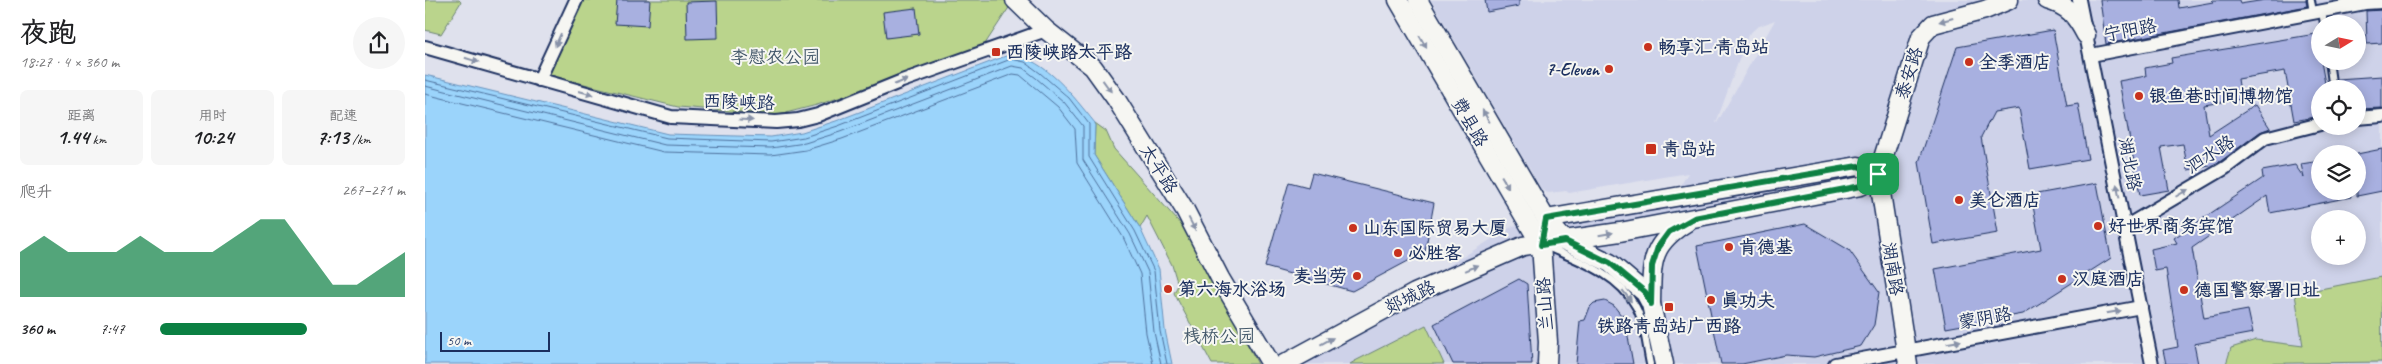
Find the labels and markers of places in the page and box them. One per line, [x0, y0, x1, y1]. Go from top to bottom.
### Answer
place label: 畅享汇·青岛站 [1658, 36, 1769, 58]
place label: 西陵峡路太平路 [1006, 41, 1132, 63]
marker: 畅享汇·青岛站 [1642, 41, 1654, 53]
marker: 西陵峡路太平路 [990, 46, 1002, 58]
place label: 全季酒店 [1979, 51, 2051, 73]
marker: 全季酒店 [1963, 56, 1975, 68]
place label: 7-Eleven [1546, 58, 1601, 80]
marker: 7-Eleven [1603, 63, 1615, 75]
place label: 银鱼巷时间博物馆 [2149, 85, 2293, 107]
marker: 银鱼巷时间博物馆 [2133, 90, 2145, 102]
place label: 青岛站 [1662, 138, 1716, 160]
marker: 青岛站 [1644, 142, 1658, 156]
pin [1857, 153, 1899, 195]
place label: 美仑酒店 [1969, 189, 2041, 211]
marker: 美仑酒店 [1953, 194, 1965, 206]
place label: 好世界商务宾馆 [2108, 215, 2234, 237]
place label: 山东国际贸易大厦 [1363, 217, 1507, 239]
marker: 好世界商务宾馆 [2092, 220, 2104, 232]
marker: 山东国际贸易大厦 [1347, 222, 1359, 234]
place label: 肯德基 [1739, 236, 1793, 258]
marker: 肯德基 [1723, 241, 1735, 253]
place label: 必胜客 [1408, 242, 1462, 264]
marker: 必胜客 [1392, 247, 1404, 259]
place label: 麦当劳 [1293, 265, 1347, 287]
place label: 汉庭酒店 [2072, 268, 2144, 290]
marker: 麦当劳 [1351, 270, 1363, 282]
marker: 汉庭酒店 [2056, 273, 2068, 285]
place label: 第六海水浴场 [1178, 278, 1286, 300]
place label: 德国警察署旧址 [2194, 279, 2320, 301]
marker: 第六海水浴场 [1162, 283, 1174, 295]
marker: 德国警察署旧址 [2178, 284, 2190, 296]
place label: 真功夫 [1721, 289, 1775, 311]
marker: 真功夫 [1705, 294, 1717, 306]
marker: 铁路青岛站广西路 [1663, 301, 1675, 313]
place label: 铁路青岛站广西路 [1597, 315, 1741, 337]

